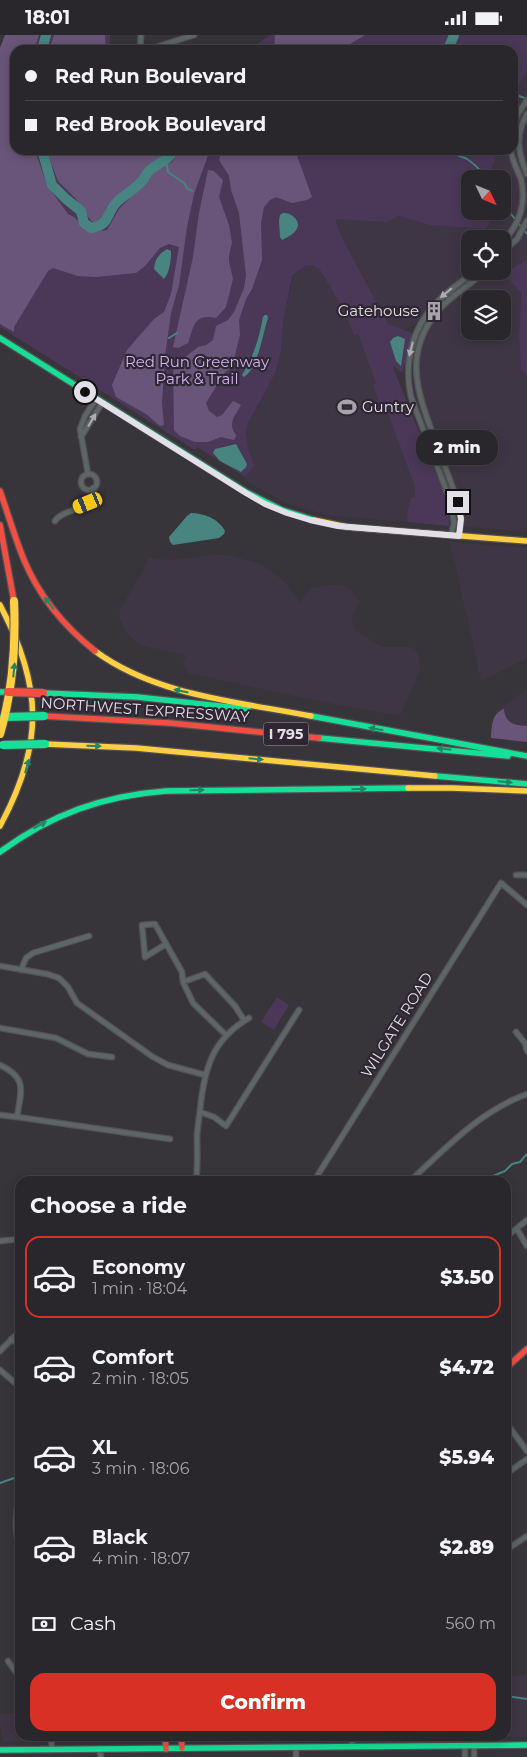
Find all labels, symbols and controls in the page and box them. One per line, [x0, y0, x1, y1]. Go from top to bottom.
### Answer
text: 18:01 [25, 6, 70, 29]
text: Red Run Boulevard [55, 65, 246, 88]
text: Red Brook Boulevard [55, 113, 266, 136]
north arrow [461, 170, 511, 220]
map controls [461, 170, 511, 340]
button: locate [461, 230, 511, 280]
one-way arrow [440, 288, 453, 299]
button: layers [461, 290, 511, 340]
building icon: Gatehouse [423, 300, 445, 322]
place label: Gatehouse [338, 301, 419, 320]
one-way arrow [407, 341, 415, 356]
park label: Red Run Greenway Park & Trail [125, 352, 270, 388]
route start [74, 381, 96, 403]
sports icon: Guntry [336, 396, 358, 418]
place label: Guntry [362, 397, 415, 416]
one-way arrow [87, 413, 96, 426]
callout: 2 min [417, 429, 499, 465]
text: 2 min [433, 438, 481, 457]
car [71, 490, 104, 516]
route end [447, 491, 469, 513]
one-way arrow [44, 597, 55, 610]
one-way arrow [10, 661, 18, 677]
one-way arrow [174, 687, 189, 695]
street label: NORTHWEST EXPRESSWAY [40, 693, 251, 726]
road number: I 795 [264, 723, 308, 746]
one-way arrow [367, 724, 383, 732]
one-way arrow [86, 742, 102, 750]
one-way arrow [435, 745, 451, 753]
one-way arrow [248, 755, 264, 763]
one-way arrow [23, 758, 31, 773]
one-way arrow [497, 778, 513, 786]
one-way arrow [352, 785, 368, 793]
one-way arrow [189, 786, 205, 794]
one-way arrow [34, 821, 47, 830]
street label: WILGATE ROAD [357, 969, 437, 1081]
text: Choose a ride [30, 1192, 187, 1219]
icon: car [32, 1255, 77, 1300]
text: Economy [92, 1256, 185, 1279]
text: $3.50 [440, 1266, 494, 1289]
text: 1 min · 18:04 [92, 1279, 187, 1298]
icon: car [32, 1345, 77, 1390]
text: Comfort [92, 1346, 174, 1369]
text: $4.72 [439, 1356, 494, 1379]
text: 2 min · 18:05 [92, 1369, 189, 1388]
icon: car [32, 1435, 77, 1480]
text: XL [92, 1436, 117, 1459]
text: $5.94 [439, 1446, 494, 1469]
text: 3 min · 18:06 [92, 1459, 189, 1478]
icon: car [32, 1525, 77, 1570]
text: Black [92, 1526, 148, 1549]
text: $2.89 [440, 1536, 494, 1559]
text: 4 min · 18:07 [92, 1549, 191, 1568]
icon: cash [30, 1610, 58, 1638]
text: Cash [70, 1612, 117, 1635]
text: 560 m [445, 1614, 496, 1633]
button: Confirm [30, 1673, 496, 1731]

